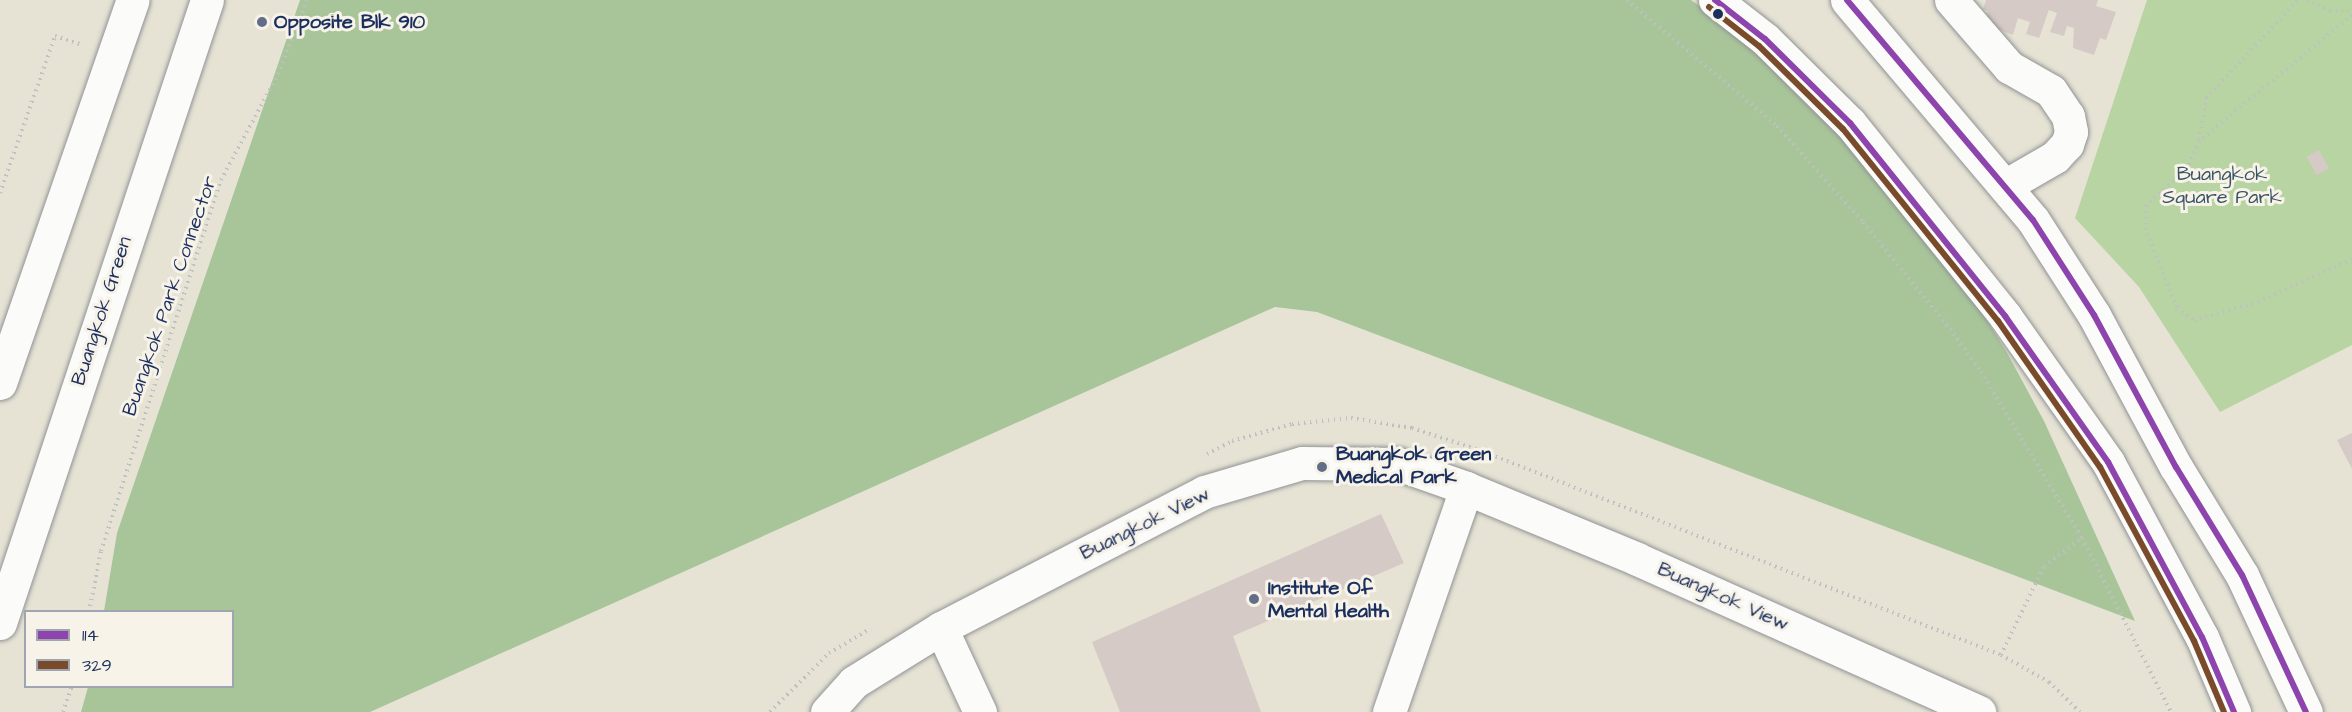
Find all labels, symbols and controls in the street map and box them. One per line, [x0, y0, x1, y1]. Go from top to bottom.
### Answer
unlabelled marker [1712, 8, 1724, 20]
place label: Opposite Blk 910 [274, 10, 425, 34]
marker: Opposite Blk 910 [255, 15, 269, 29]
park label: Buangkok Square Park [2162, 162, 2282, 209]
street label: Buangkok Park Connector [118, 173, 222, 419]
street label: Buangkok Green [67, 233, 137, 389]
place label: Buangkok Green Medical Park [1336, 443, 1491, 490]
marker: Buangkok Green Medical Park [1313, 458, 1331, 476]
street label: Buangkok View [1076, 482, 1214, 566]
street label: Buangkok View [1654, 557, 1792, 637]
place label: Institute Of Mental Health [1268, 576, 1389, 623]
marker: Institute Of Mental Health [1245, 590, 1263, 608]
legend [24, 610, 234, 688]
text: 114 [82, 623, 99, 648]
text: 329 [82, 653, 112, 678]

